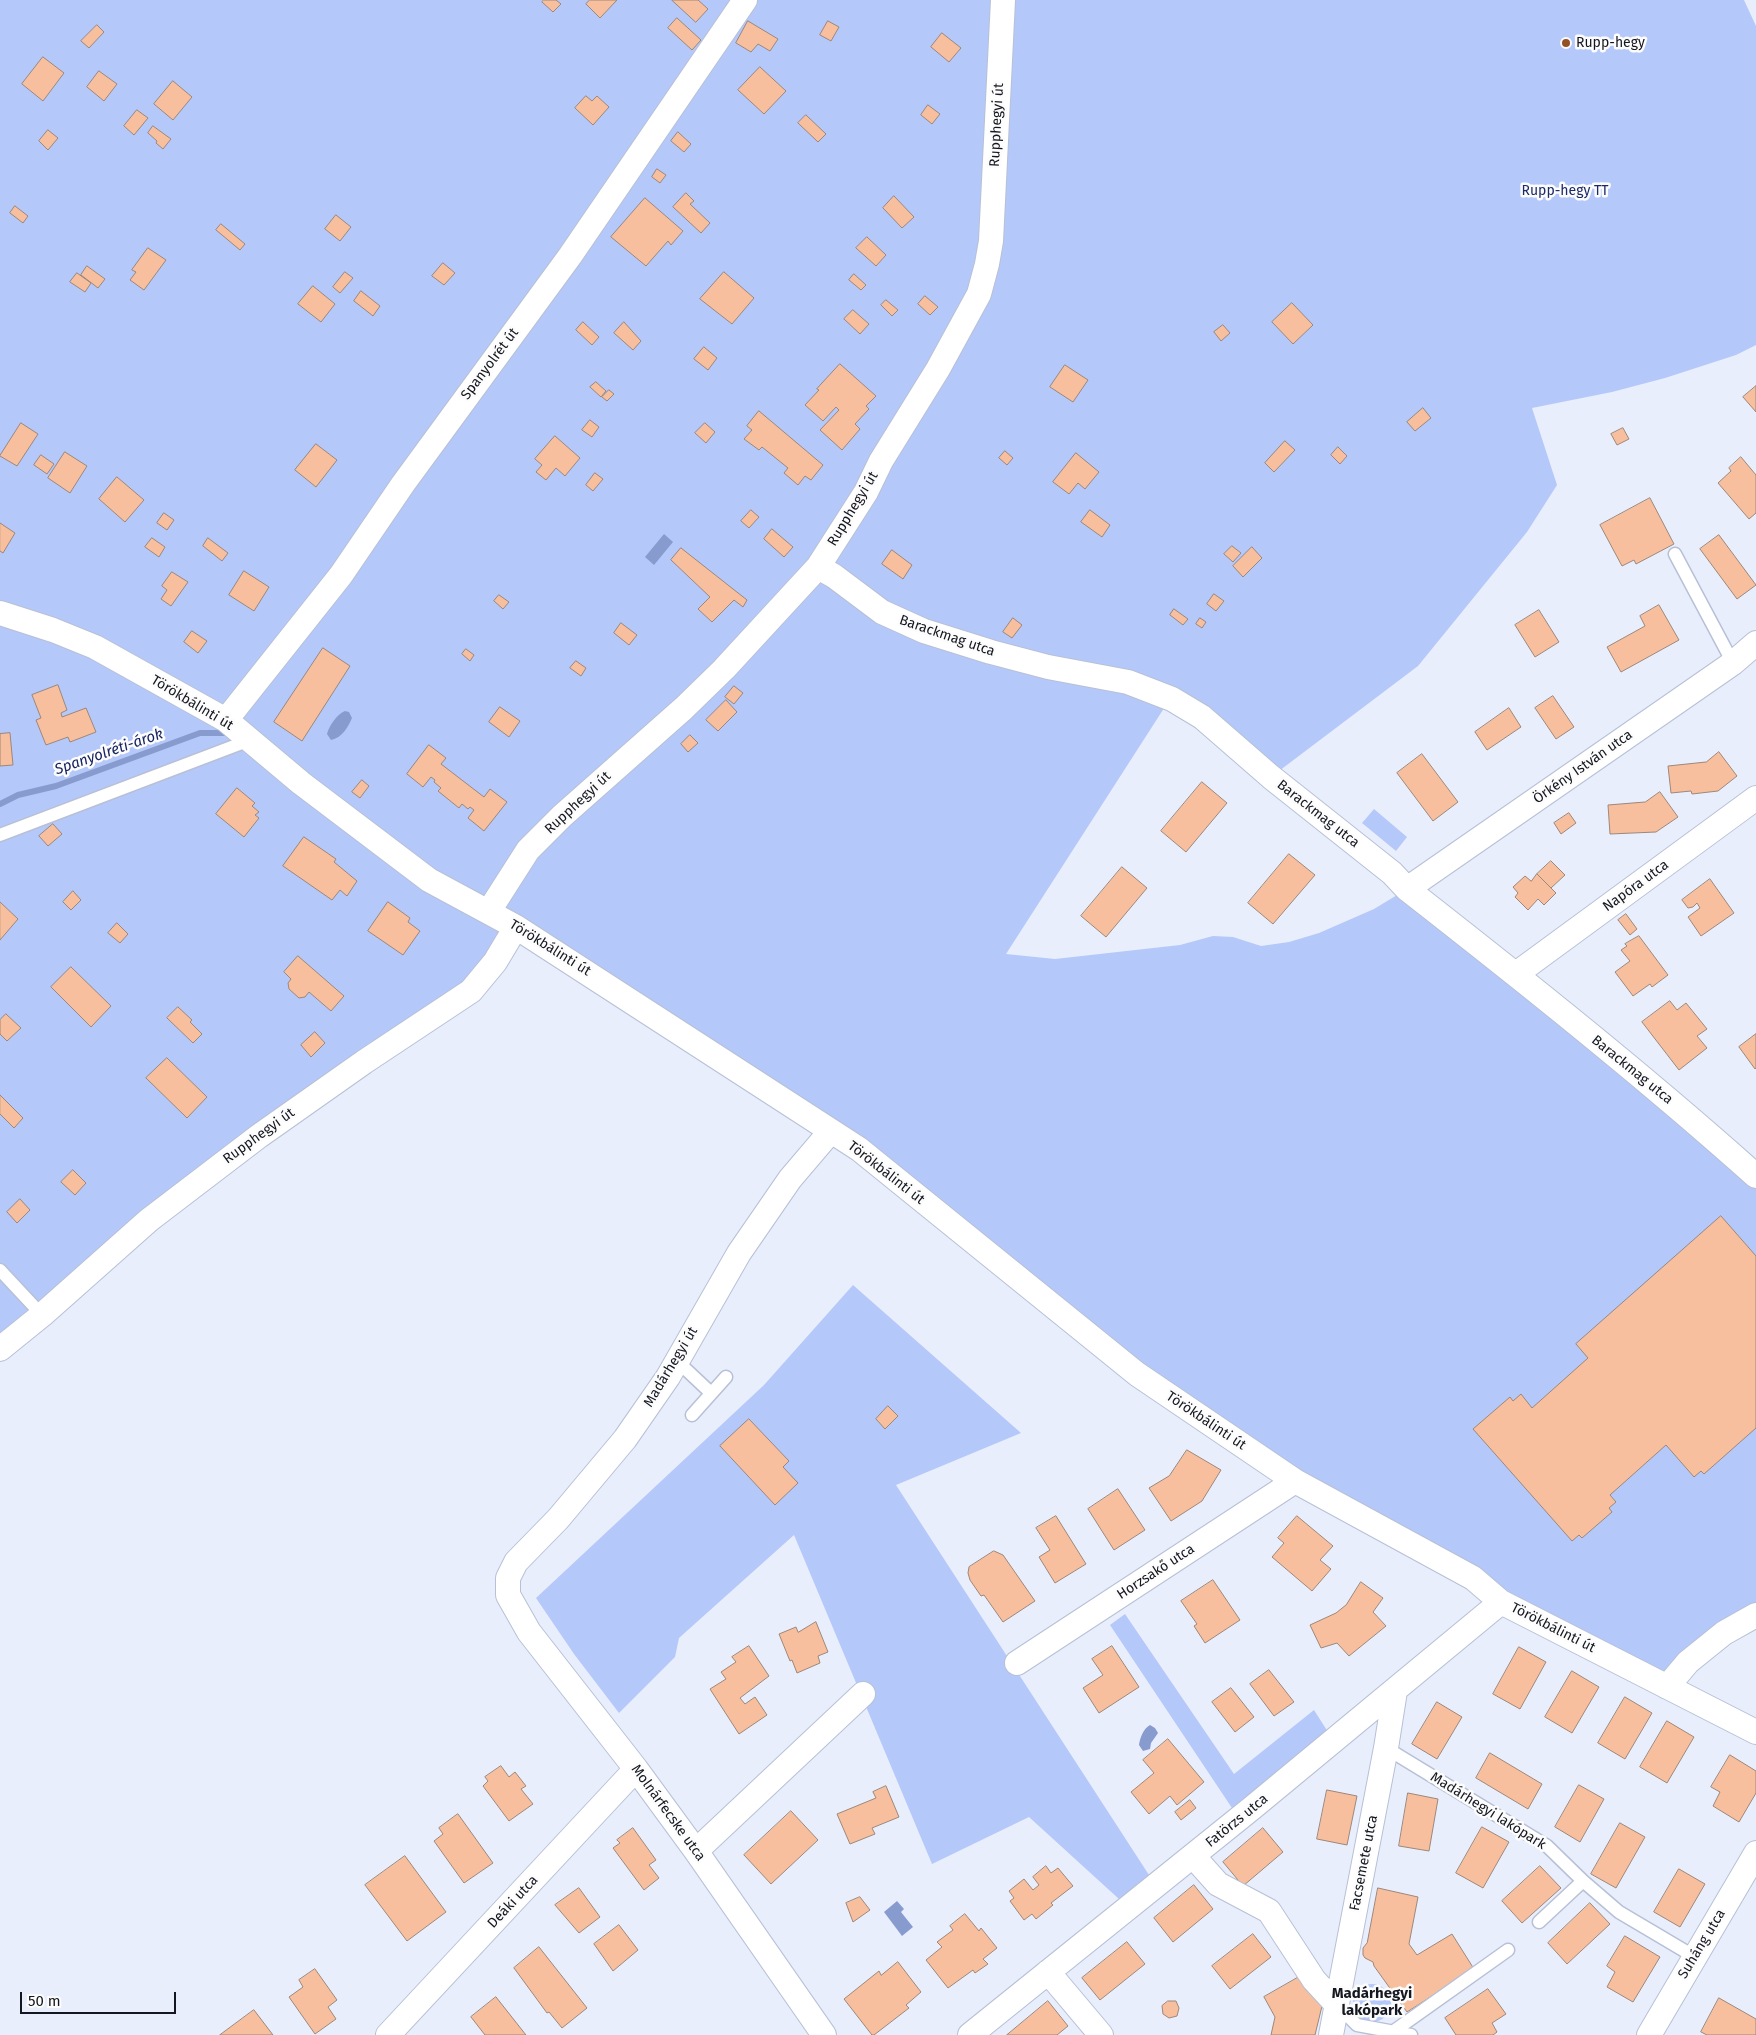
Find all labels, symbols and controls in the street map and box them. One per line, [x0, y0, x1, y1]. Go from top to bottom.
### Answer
place label: Rupp-hegy [1576, 35, 1645, 51]
marker: Rupp-hegy [1560, 37, 1572, 49]
street label: Rupphegyi út [986, 83, 1008, 167]
park label: Rupp-hegy TT [1521, 183, 1609, 199]
street label: Spanyolrét út [458, 325, 522, 403]
street label: Rupphegyi út [824, 469, 882, 549]
street label: Barackmag utca [897, 612, 997, 660]
street label: Törökbálinti út [148, 672, 236, 734]
water label: Spanyolréti-árok [53, 725, 165, 779]
street label: Örkény István utca [1530, 726, 1636, 808]
street label: Rupphegyi út [542, 768, 614, 838]
street label: Barackmag utca [1273, 777, 1363, 851]
street label: Napóra utca [1600, 857, 1672, 915]
street label: Törökbálinti út [506, 916, 594, 980]
street label: Barackmag utca [1588, 1032, 1676, 1108]
street label: Rupphegyi út [220, 1104, 298, 1168]
street label: Törökbálinti út [844, 1138, 928, 1208]
street label: Madárhegyi út [640, 1324, 702, 1410]
street label: Törökbálinti út [1163, 1388, 1249, 1454]
street label: Horzsakő utca [1114, 1541, 1198, 1603]
street label: Törökbálinti út [1508, 1599, 1598, 1657]
street label: Molnárfecske utca [627, 1761, 709, 1865]
street label: Madárhegyi lakópark [1427, 1769, 1549, 1853]
street label: Fatörzs utca [1202, 1791, 1272, 1851]
street label: Facsemete utca [1346, 1814, 1382, 1912]
street label: Deáki utca [484, 1872, 542, 1932]
street label: Suháng utca [1675, 1906, 1729, 1982]
scale bar [22, 1982, 179, 2014]
district label: Madárhegyi lakópark [1332, 1985, 1412, 2020]
text: 50 m [28, 1992, 61, 2010]

